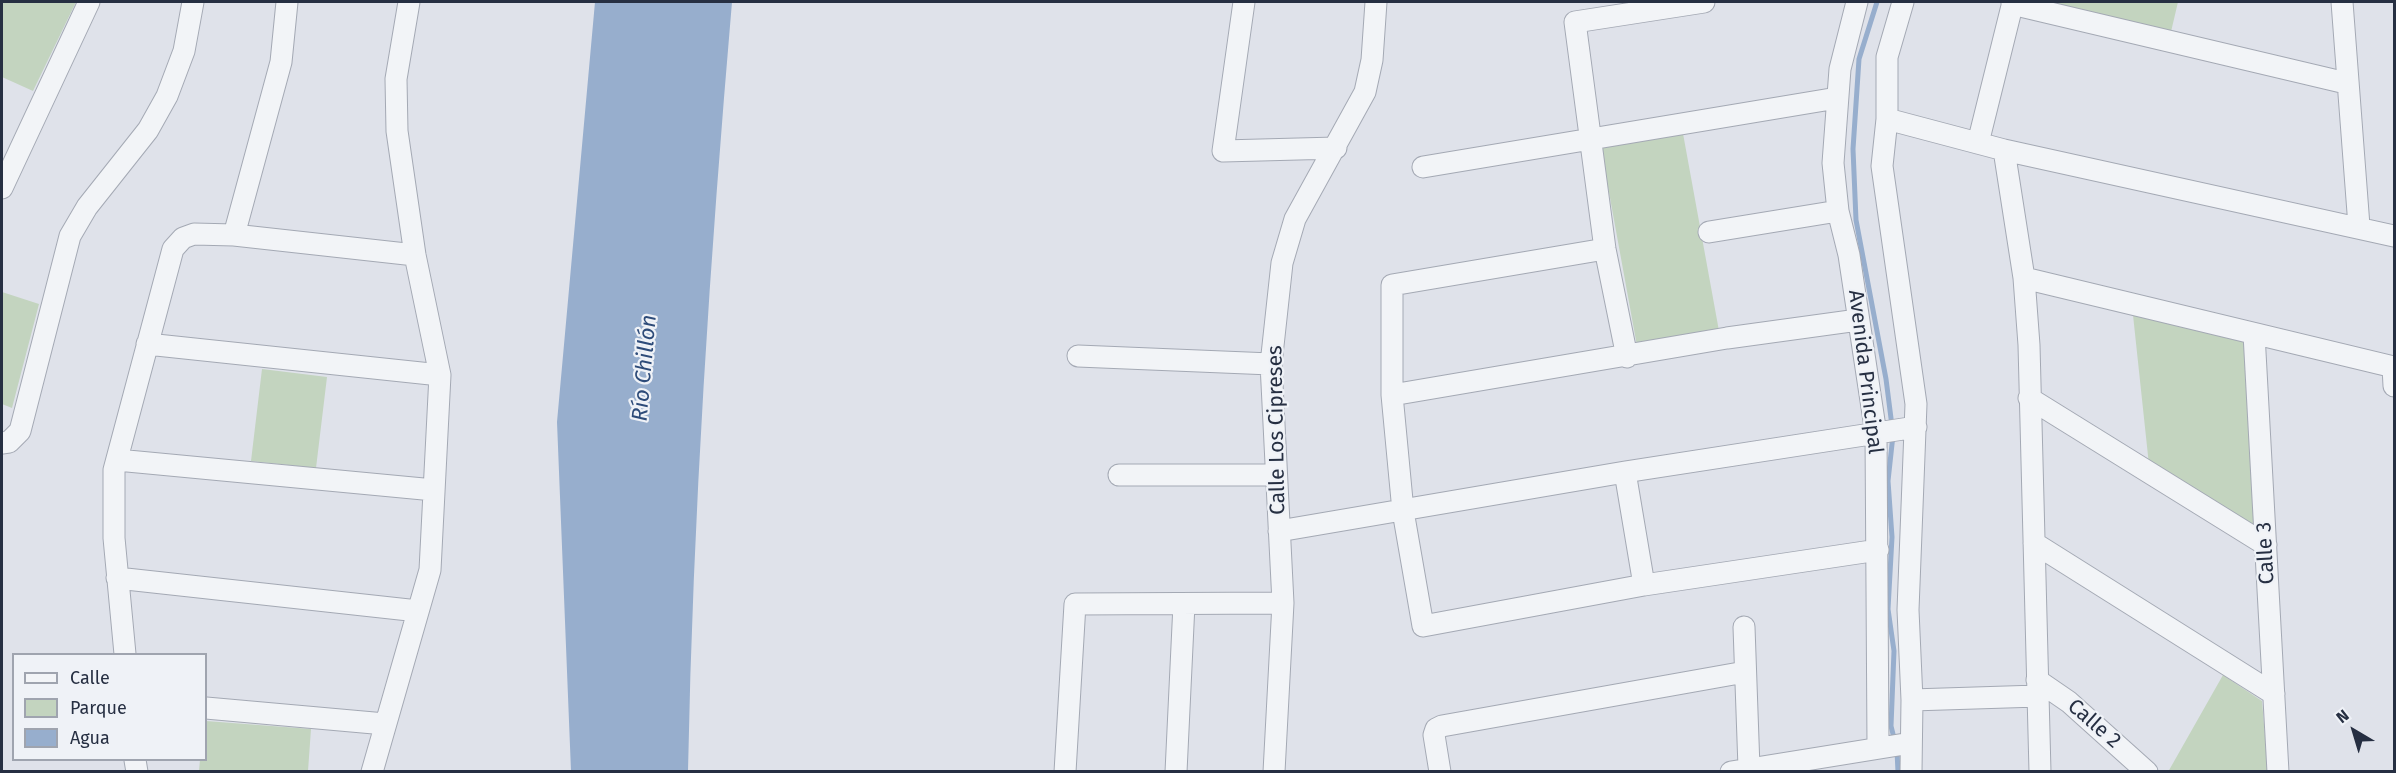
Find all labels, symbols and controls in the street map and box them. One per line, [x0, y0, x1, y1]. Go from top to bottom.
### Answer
street label: Avenida Principal [1842, 288, 1888, 456]
water label: Río Chillón [627, 314, 663, 422]
street label: Calle Los Cipreses [1263, 345, 1291, 515]
street label: Calle 3 [2252, 521, 2280, 585]
legend [12, 653, 207, 761]
text: Calle [70, 667, 110, 689]
street label: Calle 2 [2062, 694, 2126, 754]
text: Parque [70, 697, 127, 719]
north arrow [2324, 701, 2384, 761]
text: N [2333, 706, 2353, 727]
text: Agua [70, 727, 110, 749]

